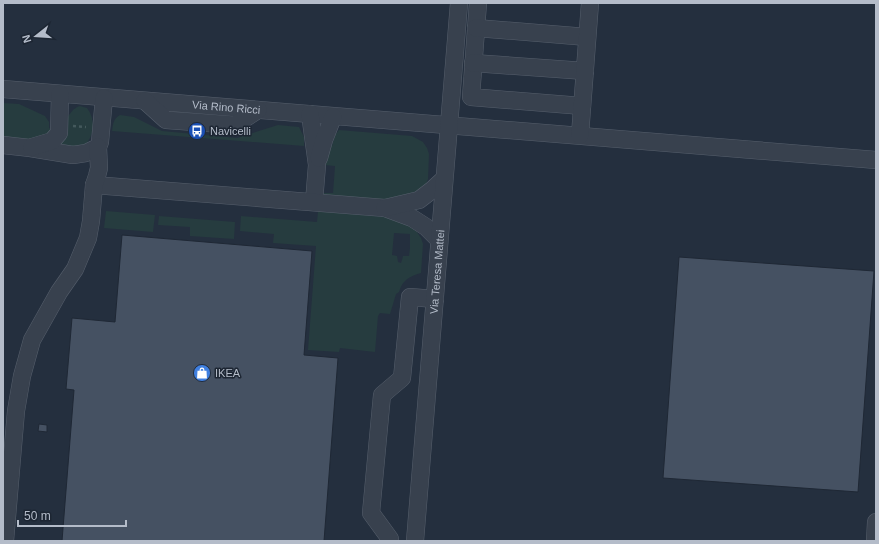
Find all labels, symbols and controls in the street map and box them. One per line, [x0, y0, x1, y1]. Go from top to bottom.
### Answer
north arrow [16, 16, 56, 56]
text: N [20, 33, 33, 44]
street label: Via Rino Ricci [192, 98, 261, 116]
bus stop icon: Navicelli [187, 121, 207, 141]
place label: Navicelli [210, 125, 251, 137]
street label: Via Teresa Mattei [428, 229, 446, 315]
shop icon: IKEA [192, 363, 212, 383]
place label: IKEA [215, 367, 241, 379]
scale bar [18, 502, 126, 528]
text: 50 m [24, 509, 51, 523]

